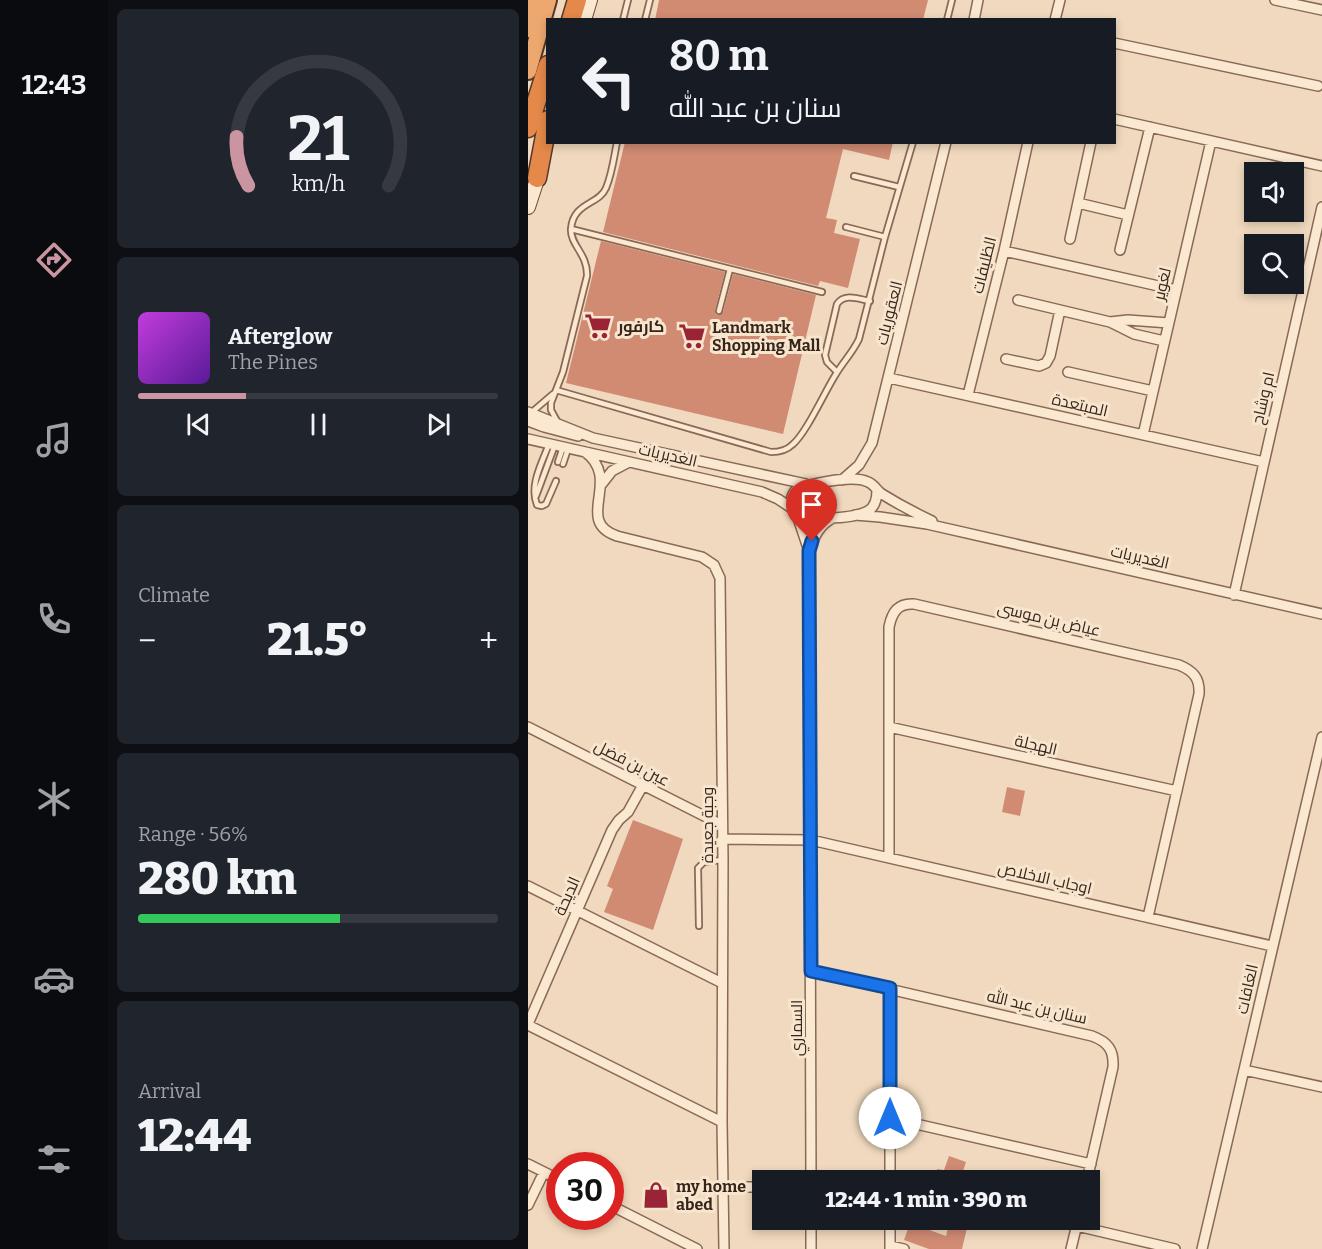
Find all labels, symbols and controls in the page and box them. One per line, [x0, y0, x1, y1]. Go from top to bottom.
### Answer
text: 80 m [669, 31, 769, 81]
icon: left [570, 42, 648, 120]
text: 12:43 [21, 69, 87, 101]
text: سنان بن عبد الله [669, 92, 842, 124]
text: 21 [287, 102, 349, 177]
map controls [1244, 162, 1304, 294]
button: sound [1244, 162, 1304, 222]
text: km/h [291, 171, 345, 197]
button: search [1244, 234, 1304, 294]
street label: الظليفات [968, 235, 1000, 295]
icon: directions [33, 239, 75, 281]
street label: لغوير [1149, 266, 1175, 303]
street label: العقوريات [872, 279, 906, 347]
supermarket icon: كارفور [583, 311, 613, 341]
place label: كارفور [617, 317, 664, 336]
place label: Landmark Shopping Mall [712, 318, 821, 355]
supermarket icon: Landmark Shopping Mall [677, 321, 707, 351]
text: Afterglow [228, 323, 332, 350]
text: The Pines [228, 350, 318, 374]
street label: ام وشاح [1248, 370, 1280, 427]
street label: المبتعدة [1050, 389, 1110, 421]
icon: previous [182, 408, 215, 441]
icon: pause [302, 408, 335, 441]
icon: next [422, 408, 455, 441]
icon: music [33, 419, 75, 461]
street label: الغديريات [637, 439, 699, 471]
pin [786, 479, 837, 541]
icon: arrive [795, 488, 828, 521]
street label: الغديريات [1109, 541, 1171, 573]
text: Climate [138, 583, 210, 607]
icon: phone [33, 598, 75, 640]
street label: عياض بن موسى [995, 598, 1102, 641]
text: 21.5° [267, 613, 368, 667]
text: − [138, 621, 156, 661]
text: + [479, 621, 498, 661]
street label: الهجلة [1013, 731, 1059, 760]
street label: عين بن فضل [591, 736, 673, 791]
icon: climate [33, 778, 75, 820]
street label: وجبة جعيدة [698, 787, 717, 863]
text: Range · 56% [138, 822, 248, 846]
text: 280 km [138, 852, 297, 906]
street label: اوجاب الاخلاص [996, 858, 1094, 899]
street label: الديحة [550, 874, 584, 918]
icon: car [33, 958, 75, 1000]
street label: الغافات [1232, 962, 1262, 1016]
street label: سنان بن عبد الله [985, 985, 1089, 1029]
street label: السماري [787, 1000, 810, 1056]
text: Arrival [138, 1079, 201, 1103]
position arrow [858, 1086, 922, 1150]
text: 12:44 [138, 1109, 251, 1163]
icon: filters [33, 1138, 75, 1180]
speed limit sign: 30 [546, 1152, 624, 1230]
place label: my home abed [676, 1177, 746, 1214]
shop icon: my home abed [641, 1180, 671, 1210]
text: 12:44 · 1 min · 390 m [825, 1186, 1027, 1213]

